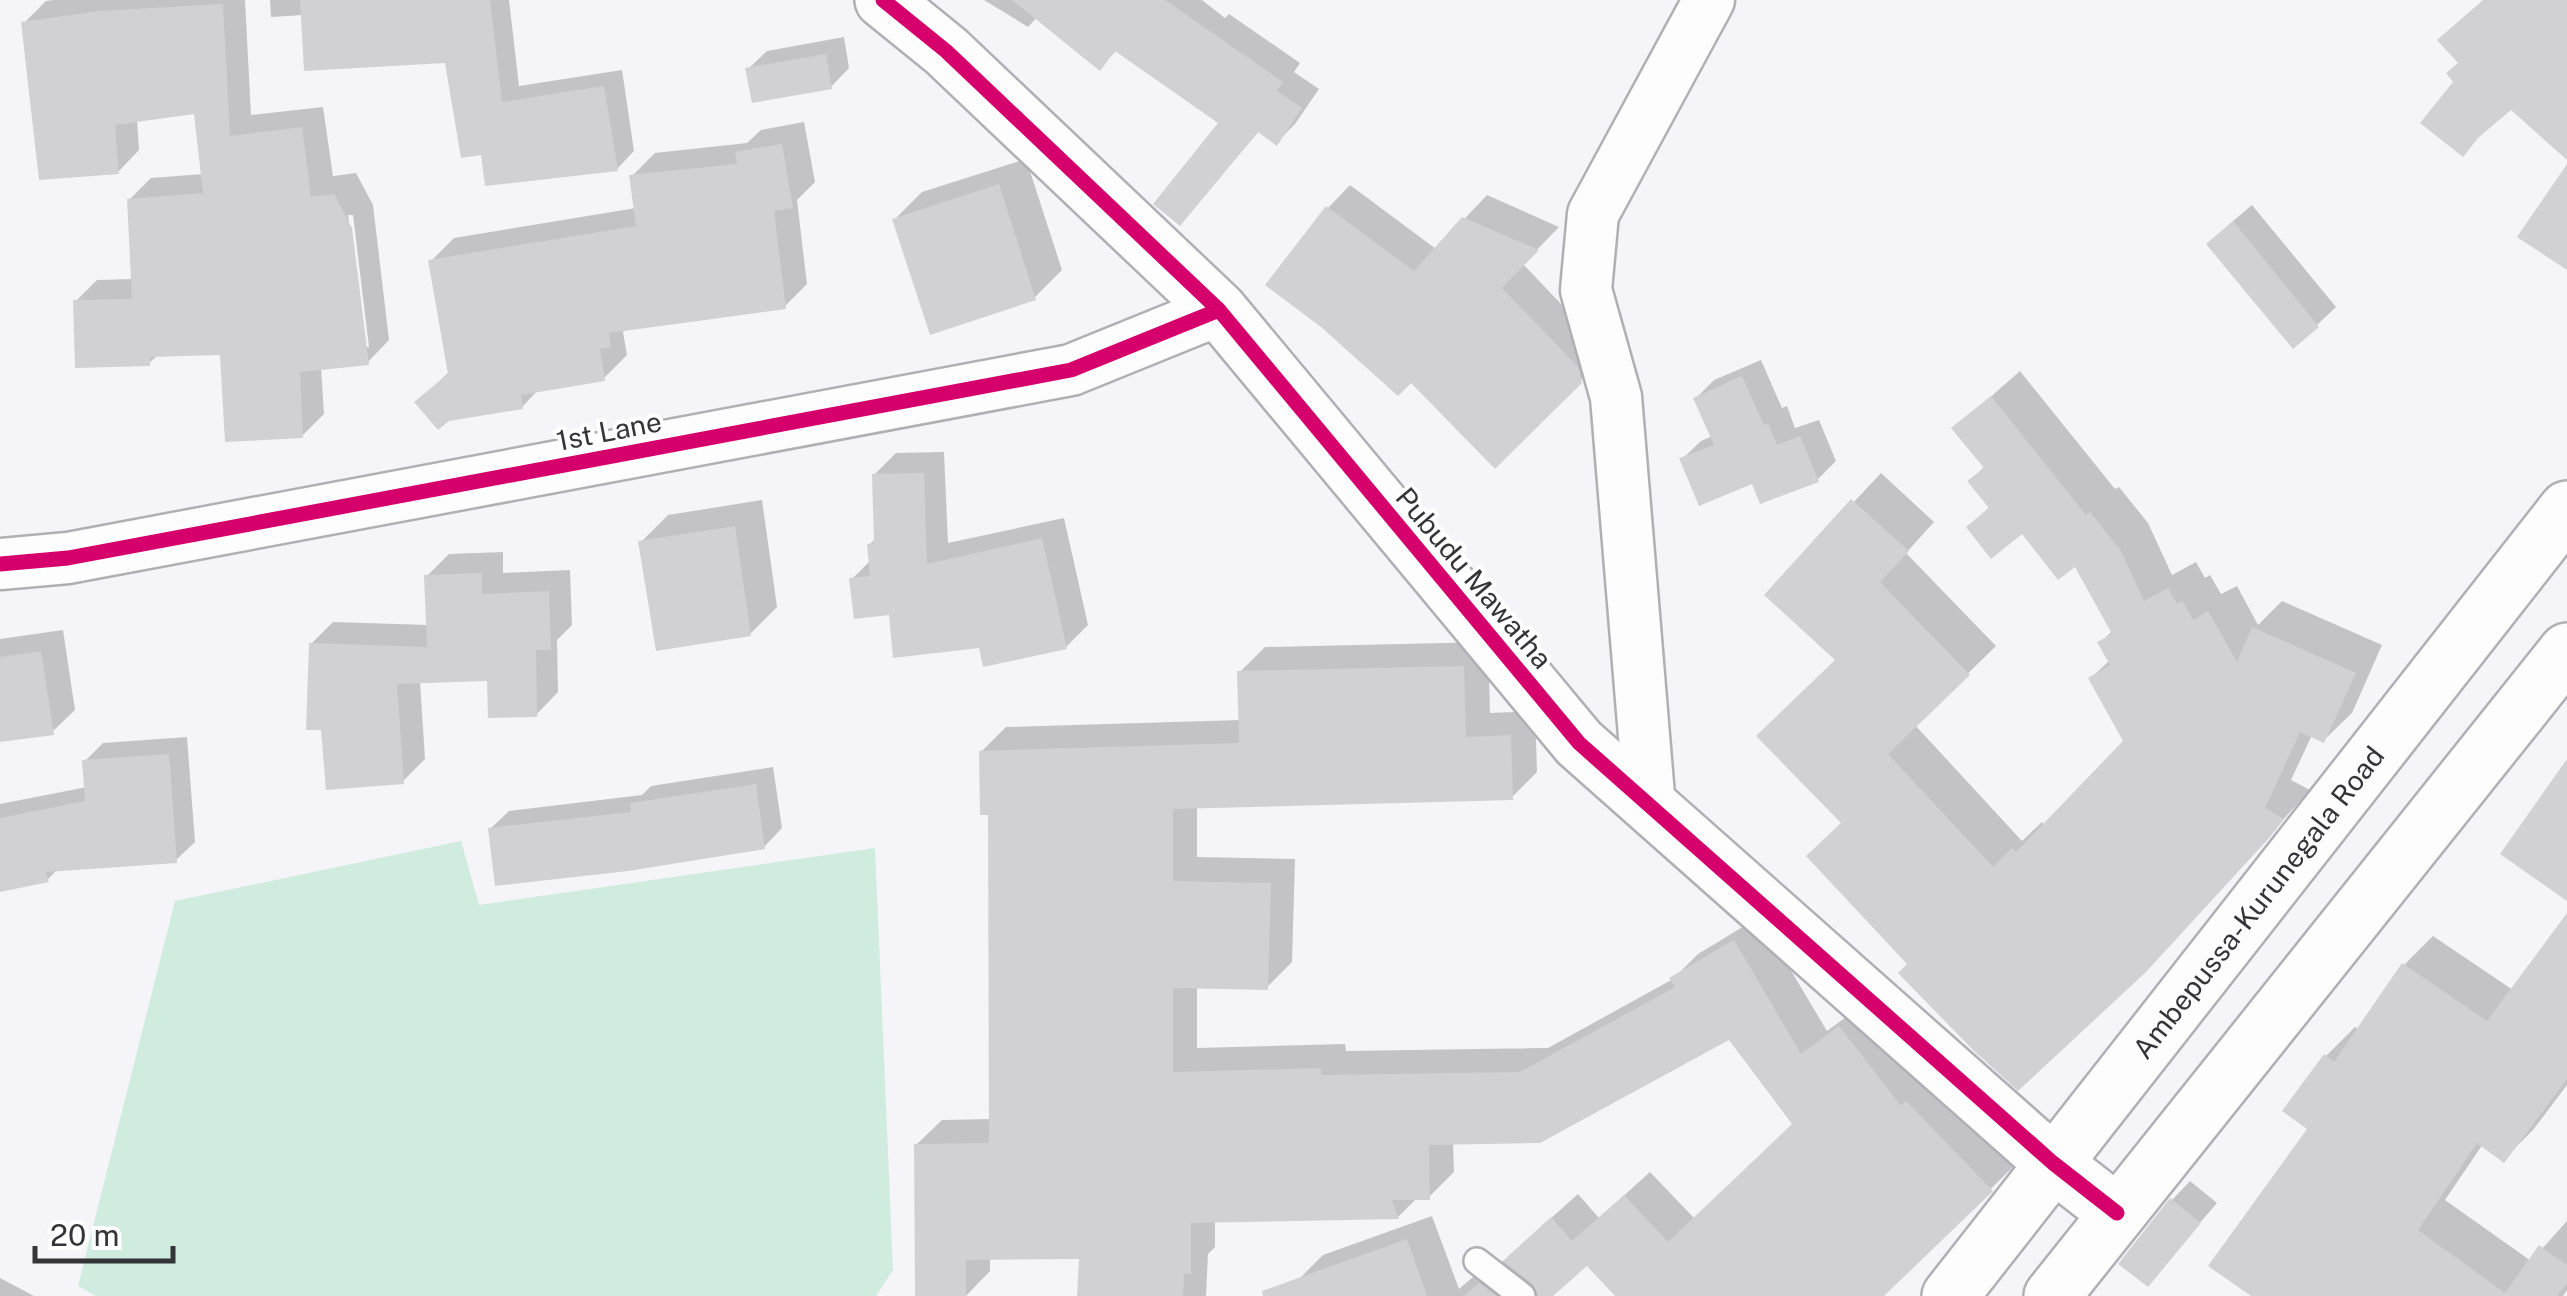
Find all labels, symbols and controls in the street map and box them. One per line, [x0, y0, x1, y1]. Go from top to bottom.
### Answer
street label: 1st Lane [554, 404, 664, 457]
street label: Pubudu Mawatha [1389, 481, 1559, 675]
street label: Ambepussa-Kurunegala Road [2126, 740, 2391, 1065]
scale bar [35, 1201, 172, 1263]
text: 20 m [50, 1217, 119, 1253]

